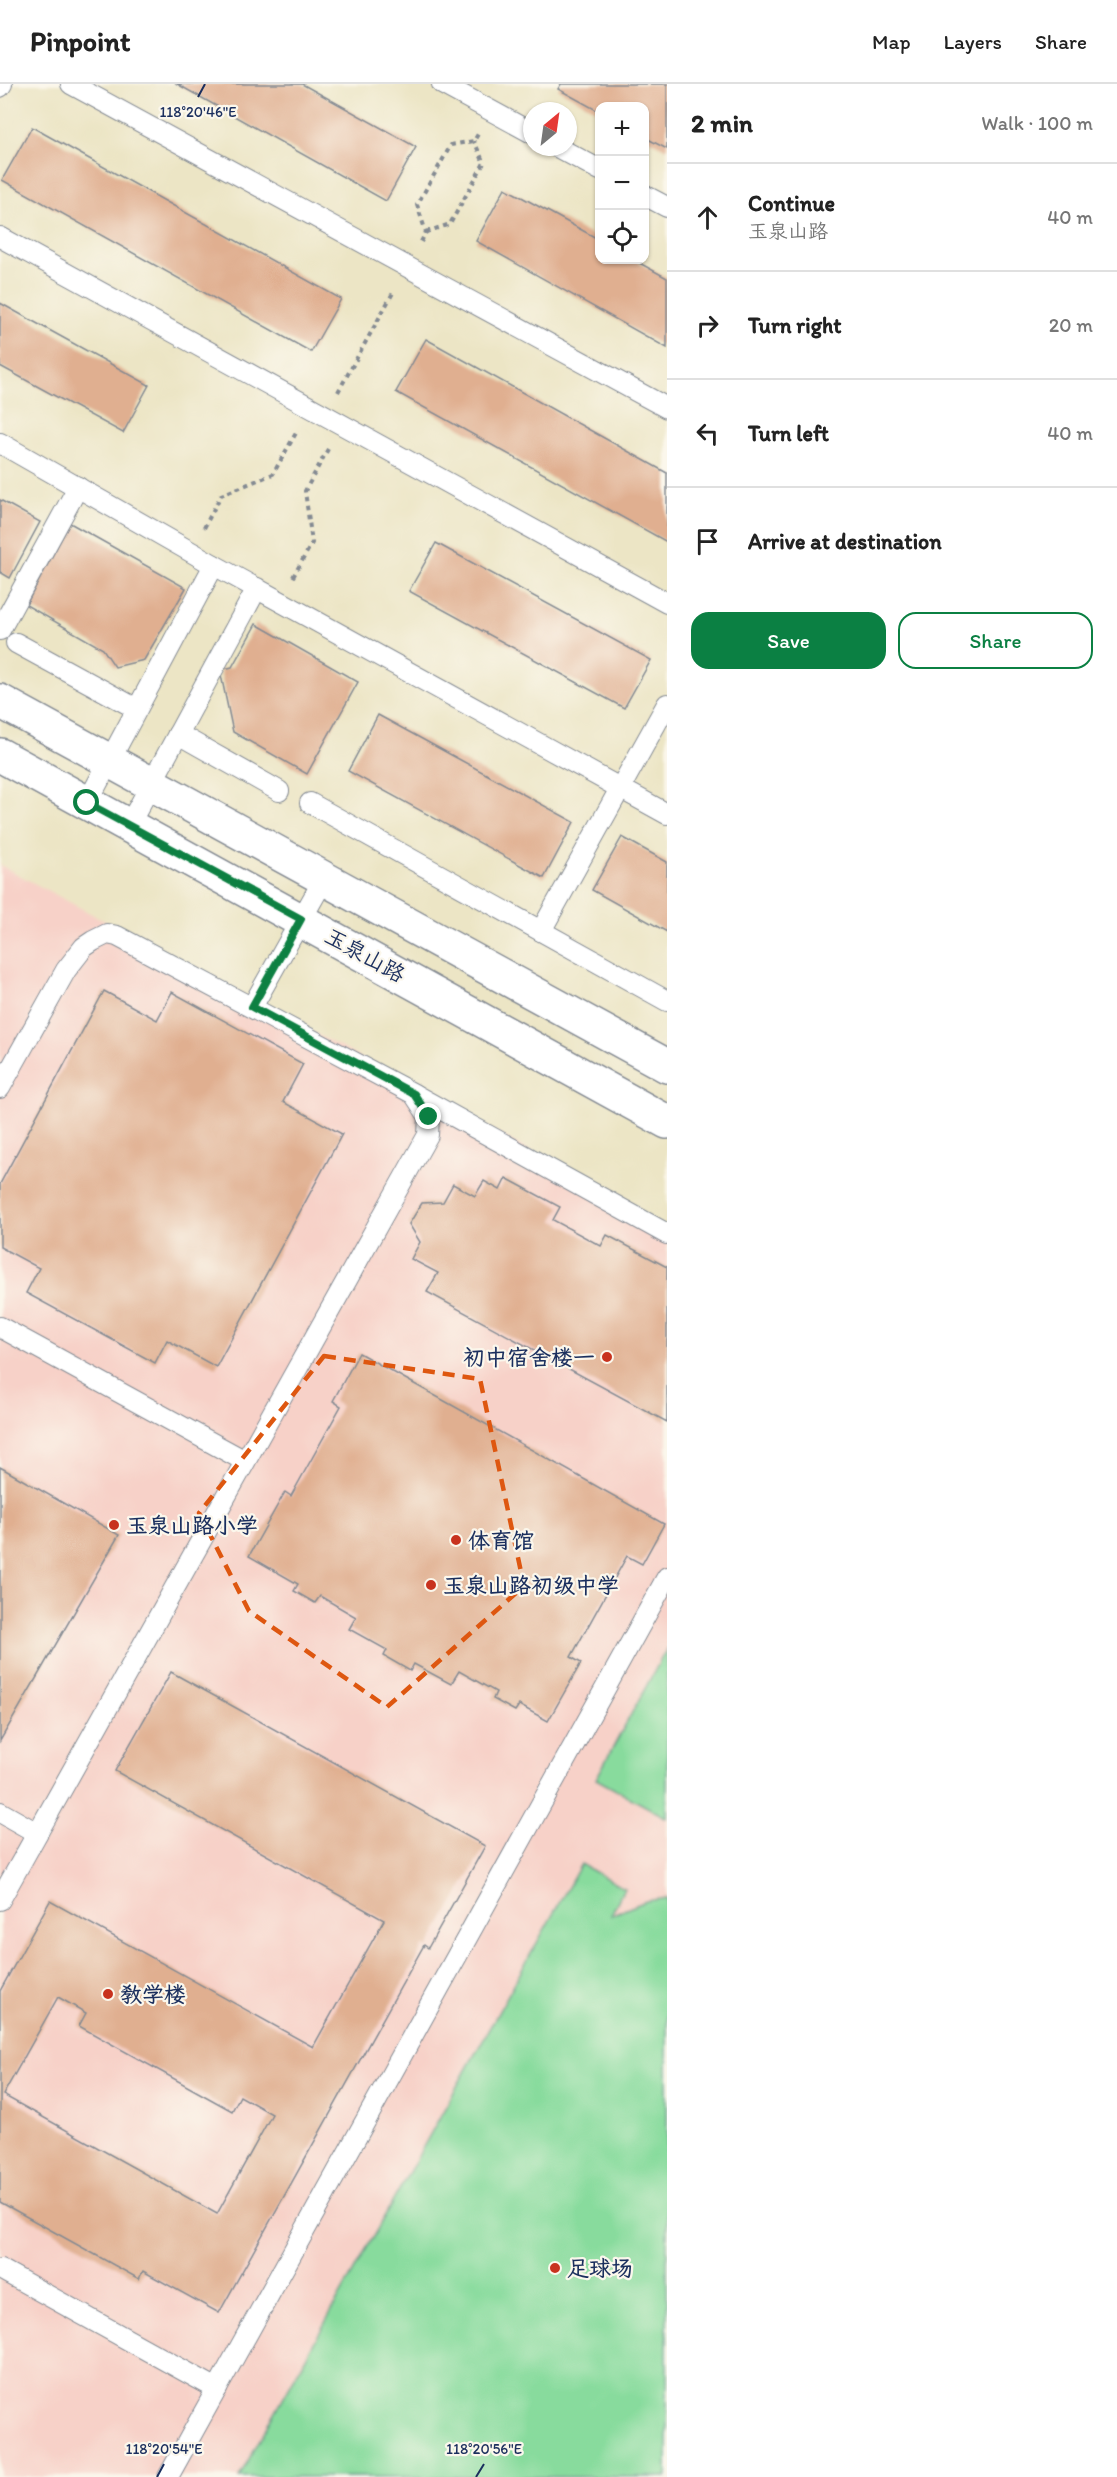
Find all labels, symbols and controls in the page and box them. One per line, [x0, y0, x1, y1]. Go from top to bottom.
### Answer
text: Pinpoint [30, 24, 131, 58]
text: Map [872, 29, 911, 54]
text: Layers [944, 29, 1002, 54]
text: Share [1035, 29, 1087, 54]
north arrow [523, 102, 577, 156]
map controls [595, 102, 649, 264]
button: + [595, 102, 649, 156]
text: 118°20'46"E [159, 103, 237, 121]
text: 2 min [691, 107, 753, 139]
text: Walk · 100 m [981, 111, 1093, 135]
button: − [595, 156, 649, 210]
text: Continue [748, 190, 835, 217]
icon: ahead [691, 201, 724, 234]
text: 40 m [1047, 205, 1093, 229]
button: locate [595, 210, 649, 264]
text: 玉泉山路 [748, 219, 828, 243]
icon: right [691, 309, 724, 342]
text: Turn right [748, 312, 842, 339]
text: 20 m [1049, 313, 1093, 337]
icon: left [691, 417, 724, 450]
text: Turn left [748, 420, 829, 447]
text: 40 m [1047, 421, 1093, 445]
icon: arrive [691, 525, 724, 558]
text: Arrive at destination [748, 528, 942, 555]
button: Save [691, 612, 886, 669]
button: Share [898, 612, 1093, 669]
route start [73, 789, 99, 815]
street label: 玉泉山路 [320, 922, 410, 988]
route end [415, 1103, 441, 1129]
place label: 初中宿舍楼一 [463, 1344, 595, 1371]
marker: 初中宿舍楼一 [600, 1350, 614, 1364]
place label: 玉泉山路小学 [126, 1512, 258, 1539]
marker: 玉泉山路小学 [107, 1518, 121, 1532]
place label: 体育馆 [468, 1527, 534, 1554]
marker: 体育馆 [449, 1533, 463, 1547]
place label: 玉泉山路初级中学 [443, 1572, 619, 1599]
marker: 玉泉山路初级中学 [424, 1578, 438, 1592]
place label: 教学楼 [120, 1981, 186, 2008]
marker: 教学楼 [101, 1987, 115, 2001]
place label: 足球场 [567, 2255, 633, 2282]
marker: 足球场 [548, 2261, 562, 2275]
text: 118°20'54"E [125, 2440, 203, 2458]
text: 118°20'56"E [446, 2440, 522, 2458]

